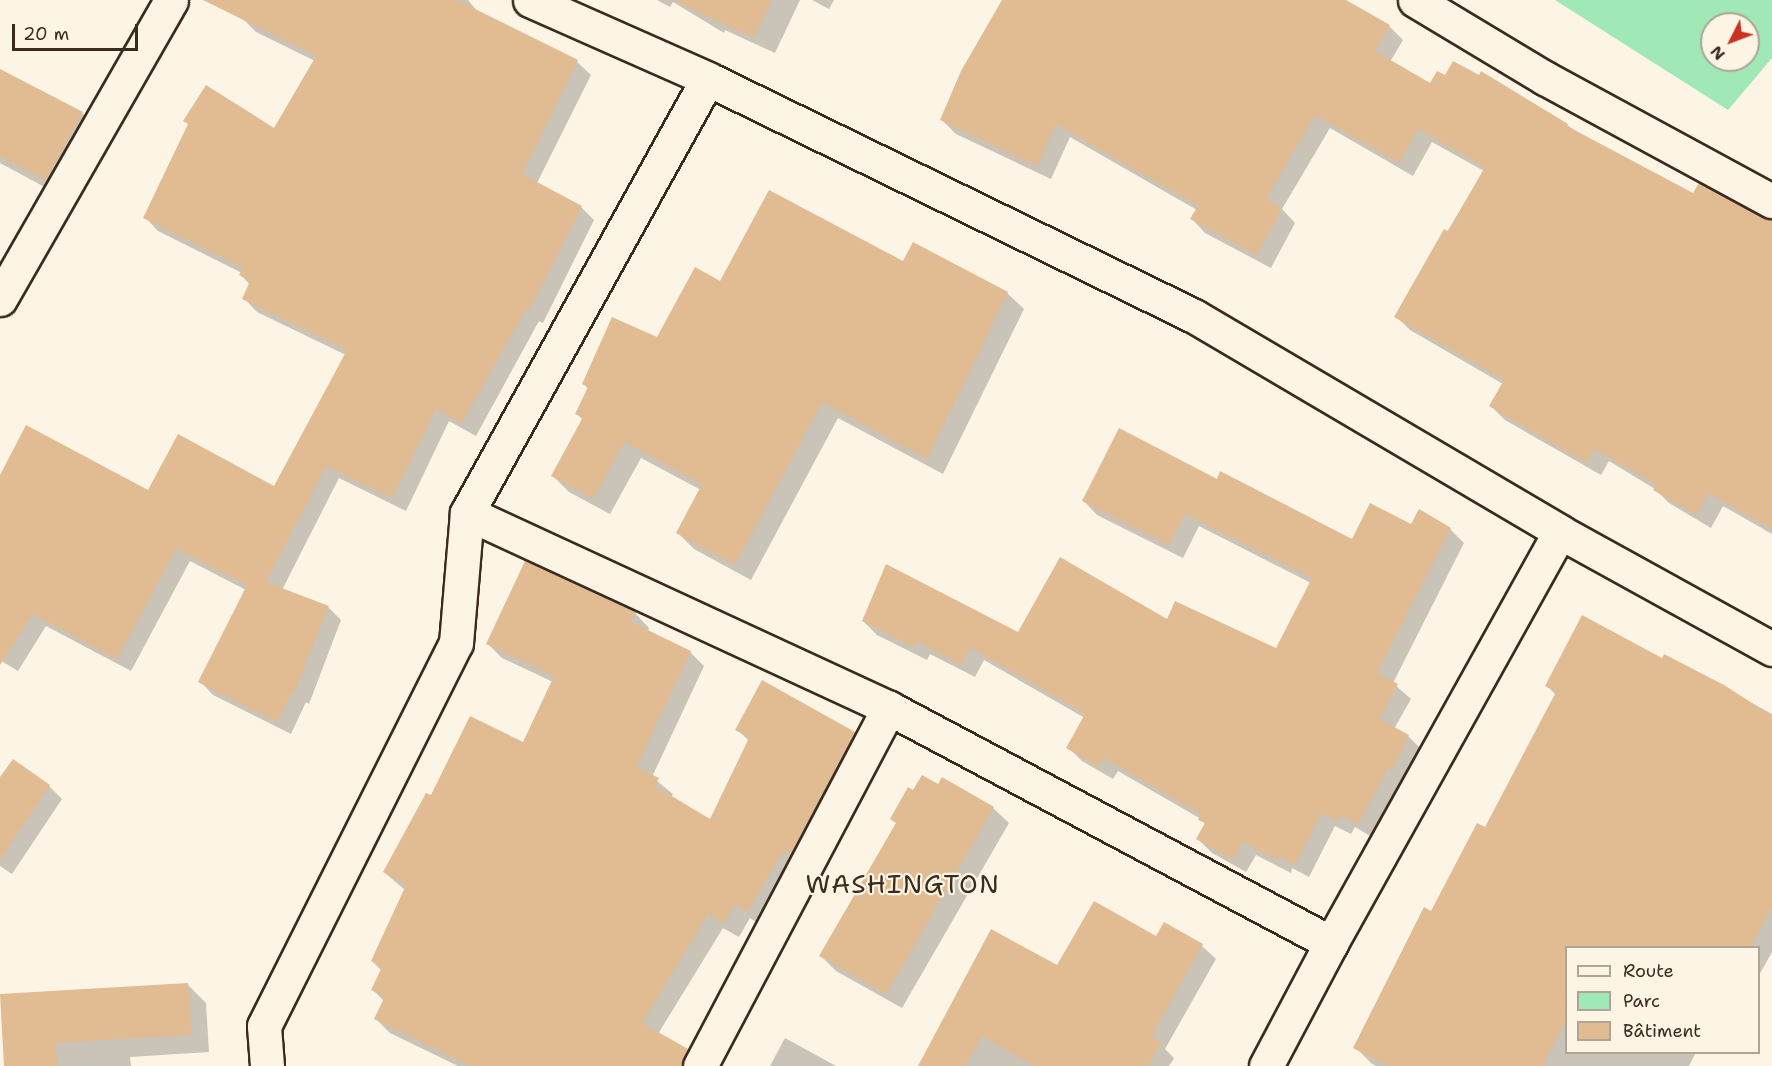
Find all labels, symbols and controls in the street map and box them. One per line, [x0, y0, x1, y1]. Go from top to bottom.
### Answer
scale bar [15, 12, 141, 50]
north arrow [1700, 12, 1760, 72]
text: 20 m [23, 22, 69, 46]
text: N [1706, 41, 1730, 65]
district label: WASHINGTON [806, 868, 1000, 900]
legend [1565, 946, 1760, 1054]
text: Route [1623, 959, 1674, 983]
text: Parc [1623, 989, 1660, 1013]
text: Bâtiment [1623, 1019, 1701, 1043]

